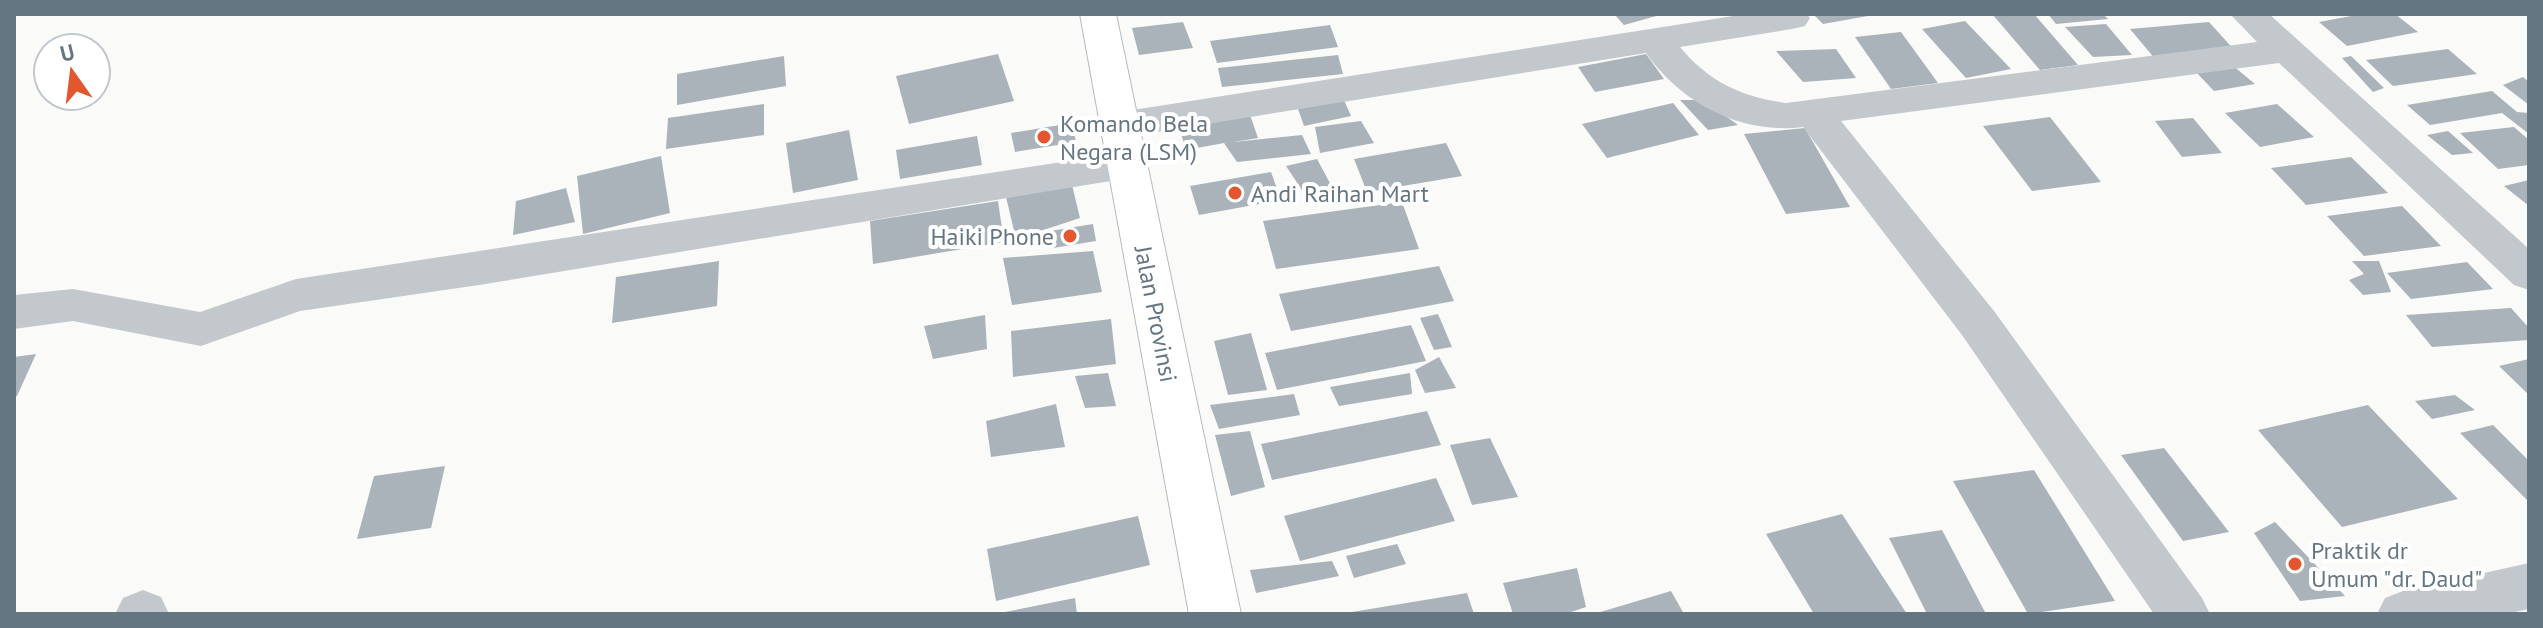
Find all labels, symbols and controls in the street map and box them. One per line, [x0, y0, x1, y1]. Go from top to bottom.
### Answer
north arrow [32, 32, 112, 112]
text: U [57, 37, 77, 68]
place label: Komando Bela Negara (LSM) [1060, 108, 1208, 167]
marker: Komando Bela Negara (LSM) [1035, 128, 1053, 146]
place label: Andi Raihan Mart [1251, 178, 1429, 209]
marker: Andi Raihan Mart [1226, 184, 1244, 202]
place label: Haiki Phone [930, 221, 1054, 252]
marker: Haiki Phone [1061, 227, 1079, 245]
street label: Jalan Provinsi [1127, 242, 1184, 385]
place label: Praktik dr Umum "dr. Daud" [2311, 535, 2482, 594]
marker: Praktik dr Umum "dr. Daud" [2286, 555, 2304, 573]

